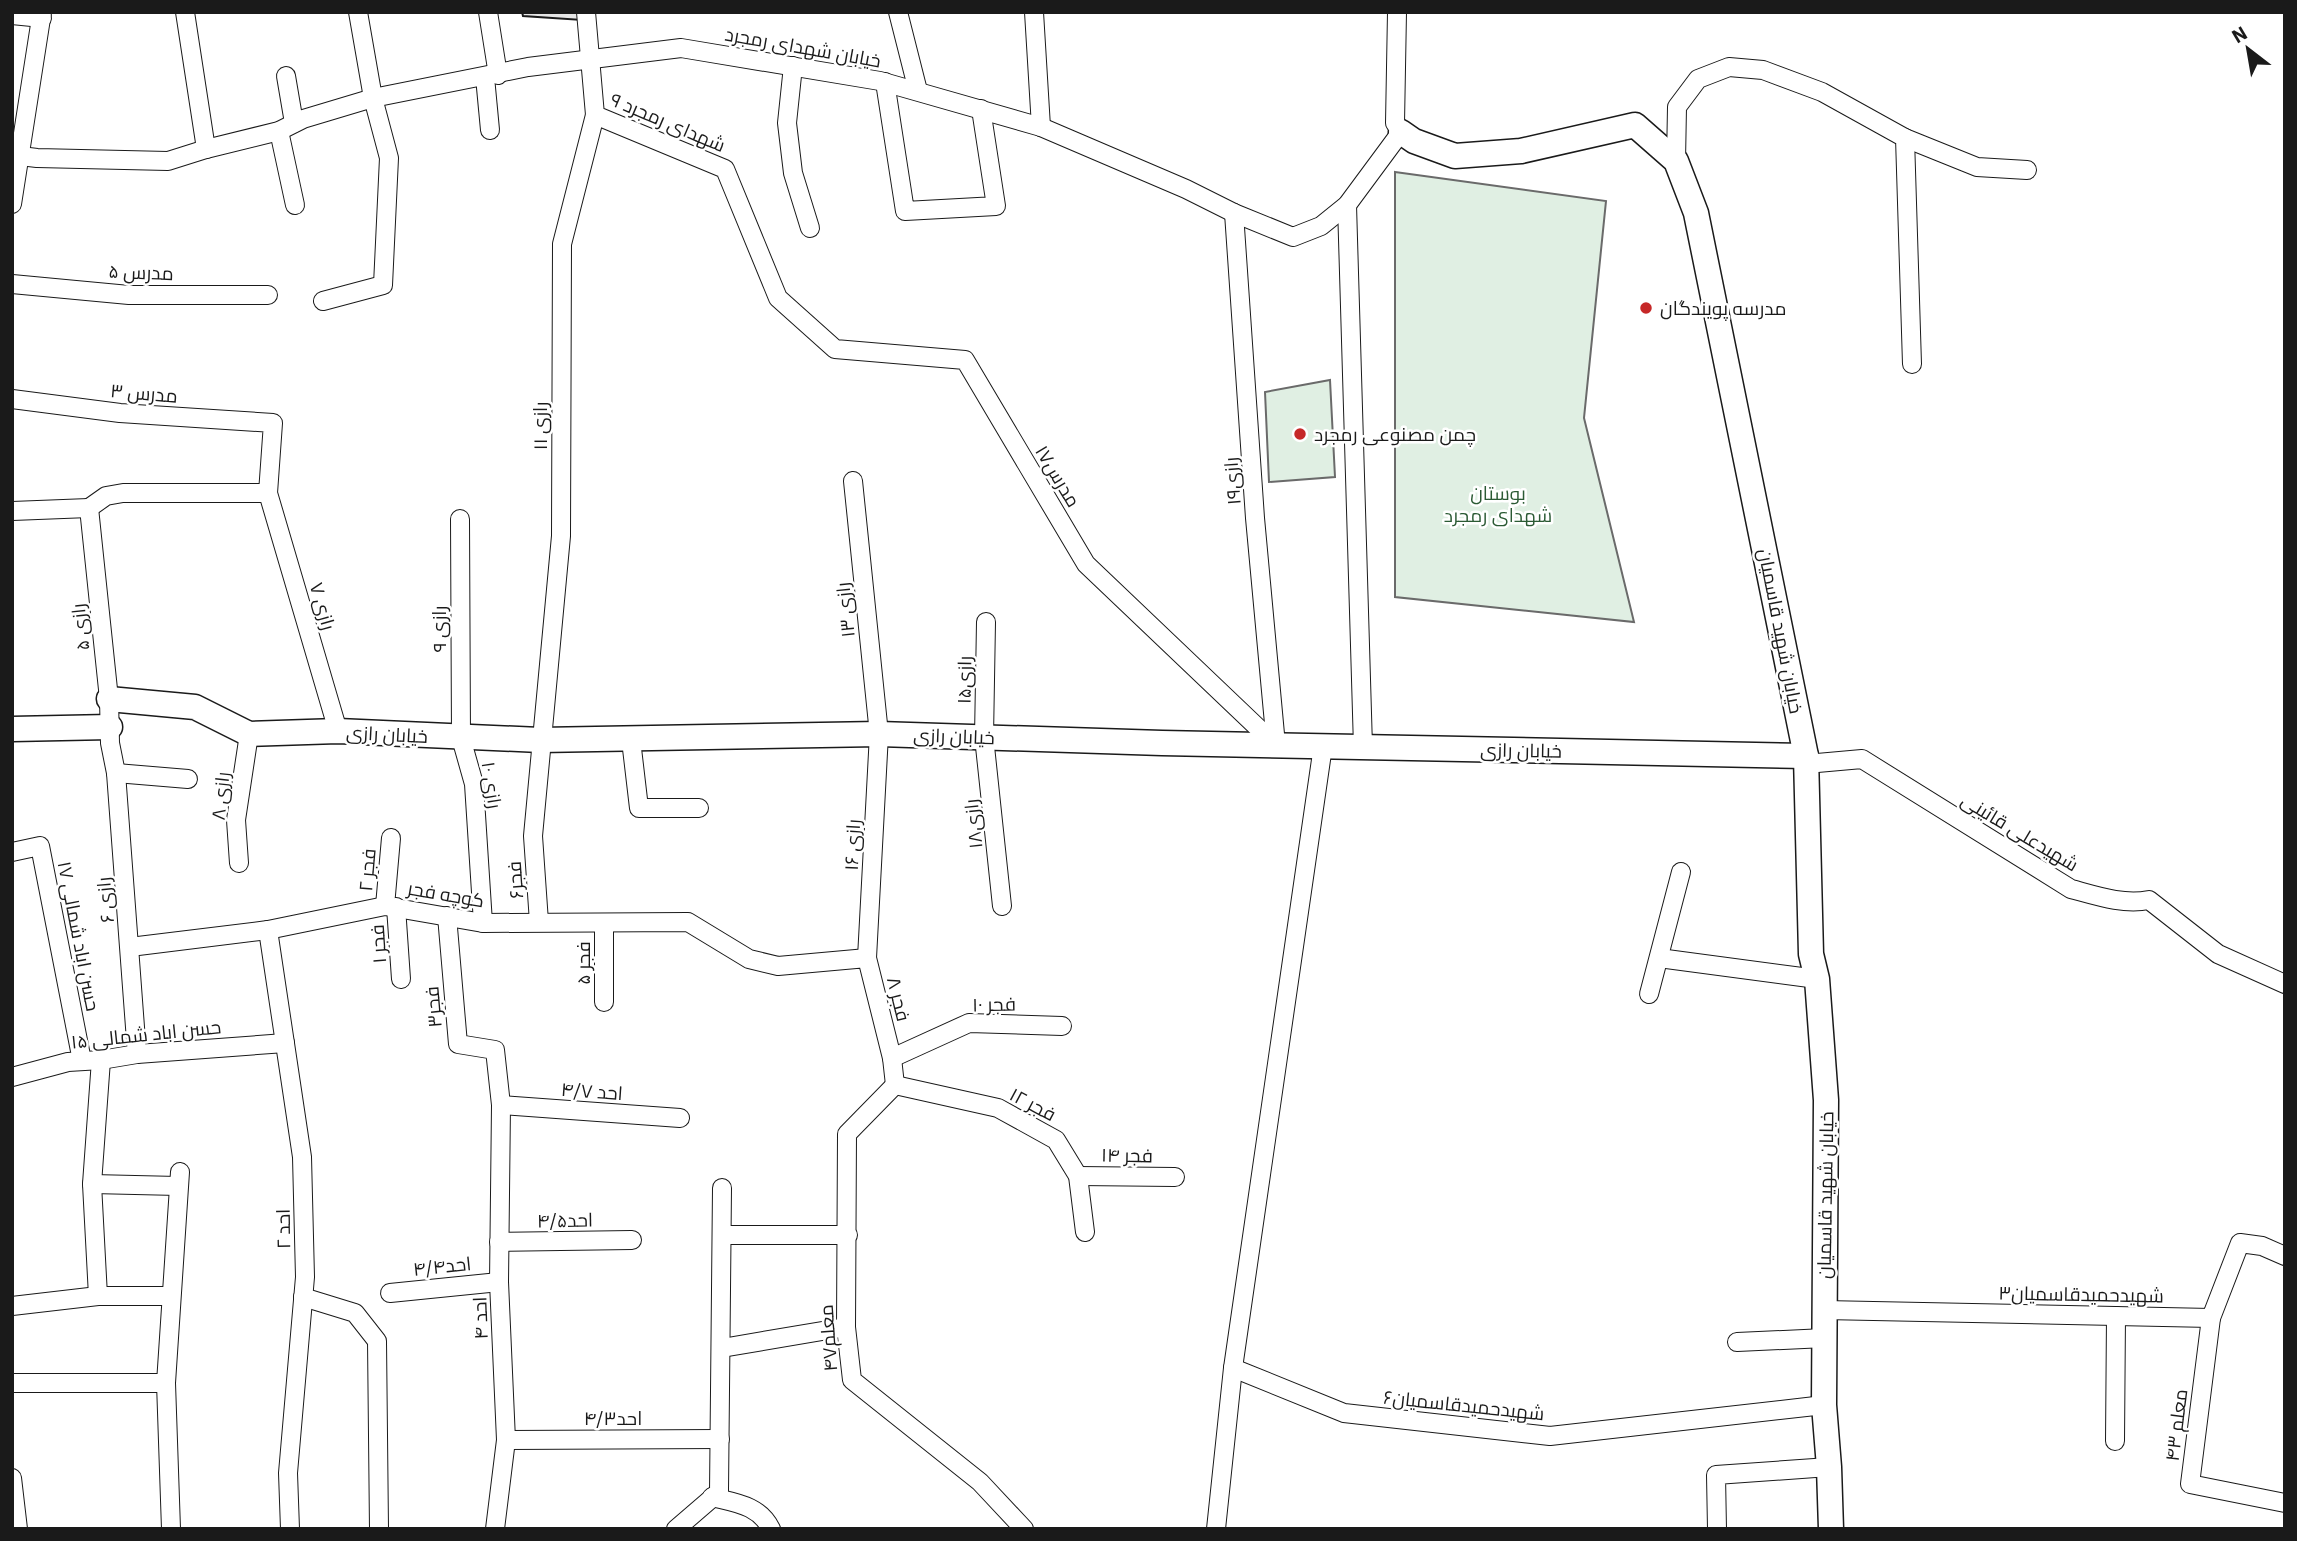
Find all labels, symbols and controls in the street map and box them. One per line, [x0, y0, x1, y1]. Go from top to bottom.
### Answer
north arrow [2213, 14, 2283, 84]
street label: خیابان شهدای رمجرد [723, 21, 883, 73]
text: N [2227, 21, 2251, 48]
street label: شهدای رمجرد ۹ [607, 87, 729, 157]
street label: مدرس ۵ [108, 259, 174, 285]
place label: مدرسه پویندگان [1660, 296, 1787, 321]
marker: مدرسه پویندگان [1638, 300, 1654, 316]
street label: مدرس ۳ [109, 378, 179, 408]
street label: رازی ۱۱ [528, 402, 552, 450]
place label: چمن مصنوعی رمجرد [1314, 422, 1476, 447]
marker: چمن مصنوعی رمجرد [1292, 426, 1308, 442]
street label: مدرس۱۷ [1030, 441, 1086, 511]
street label: رازی۱۹ [1218, 456, 1246, 506]
park label: بوستان شهدای رمجرد [1444, 481, 1552, 527]
street label: خیابان شهید قاسمیان [1753, 546, 1809, 716]
street label: رازی ۷ [305, 579, 341, 633]
street label: رازی ۱۳ [830, 581, 860, 639]
street label: رازی ۵ [66, 602, 94, 652]
street label: رازی ۹ [427, 606, 451, 652]
street label: رازی۱۵ [952, 656, 976, 704]
street label: خیابان رازی [346, 720, 428, 748]
street label: خیابان رازی [913, 723, 995, 749]
street label: خیابان رازی [1480, 737, 1562, 763]
street label: رازی ۱۰ [476, 760, 508, 810]
street label: رازی ۸ [206, 771, 234, 821]
street label: شهیدعلی قائینی [1957, 788, 2083, 876]
street label: رازی۱۸ [958, 798, 988, 850]
street label: رازی ۱۶ [839, 819, 865, 871]
street label: فجر ۲ [353, 847, 381, 893]
street label: حسن اباد شمالی ۱۷ [53, 859, 105, 1013]
street label: فجر۶ [502, 860, 528, 900]
street label: کوچه فجر [405, 875, 486, 914]
street label: رازی ۶ [91, 876, 119, 924]
street label: فجر ۱ [365, 924, 391, 964]
street label: فجر ۵ [571, 941, 595, 985]
street label: فجر ۸ [882, 974, 916, 1024]
street label: فجر۳ [419, 985, 447, 1029]
street label: فجر ۱۰ [972, 992, 1016, 1016]
street label: حسن اباد شمالی ۱۵ [70, 1014, 222, 1054]
street label: احد ۴/۷ [560, 1077, 624, 1105]
street label: فجر ۱۲ [1006, 1082, 1060, 1126]
street label: خیابان شهید قاسمیان [1812, 1111, 1838, 1279]
street label: فجر ۱۴ [1101, 1143, 1153, 1167]
street label: احد۴/۵ [537, 1208, 593, 1232]
street label: احد ۲ [271, 1209, 295, 1249]
street label: احد۴/۴ [412, 1251, 472, 1281]
street label: شهیدحمیدقاسمیان۳ [1998, 1281, 2164, 1307]
street label: احد ۴ [467, 1296, 493, 1340]
street label: معلم۴۷ [814, 1304, 844, 1372]
street label: شهیدحمیدقاسمیان۶ [1382, 1385, 1546, 1425]
street label: معلم ۴۳ [2160, 1388, 2194, 1463]
street label: احد۴/۳ [584, 1406, 642, 1430]

